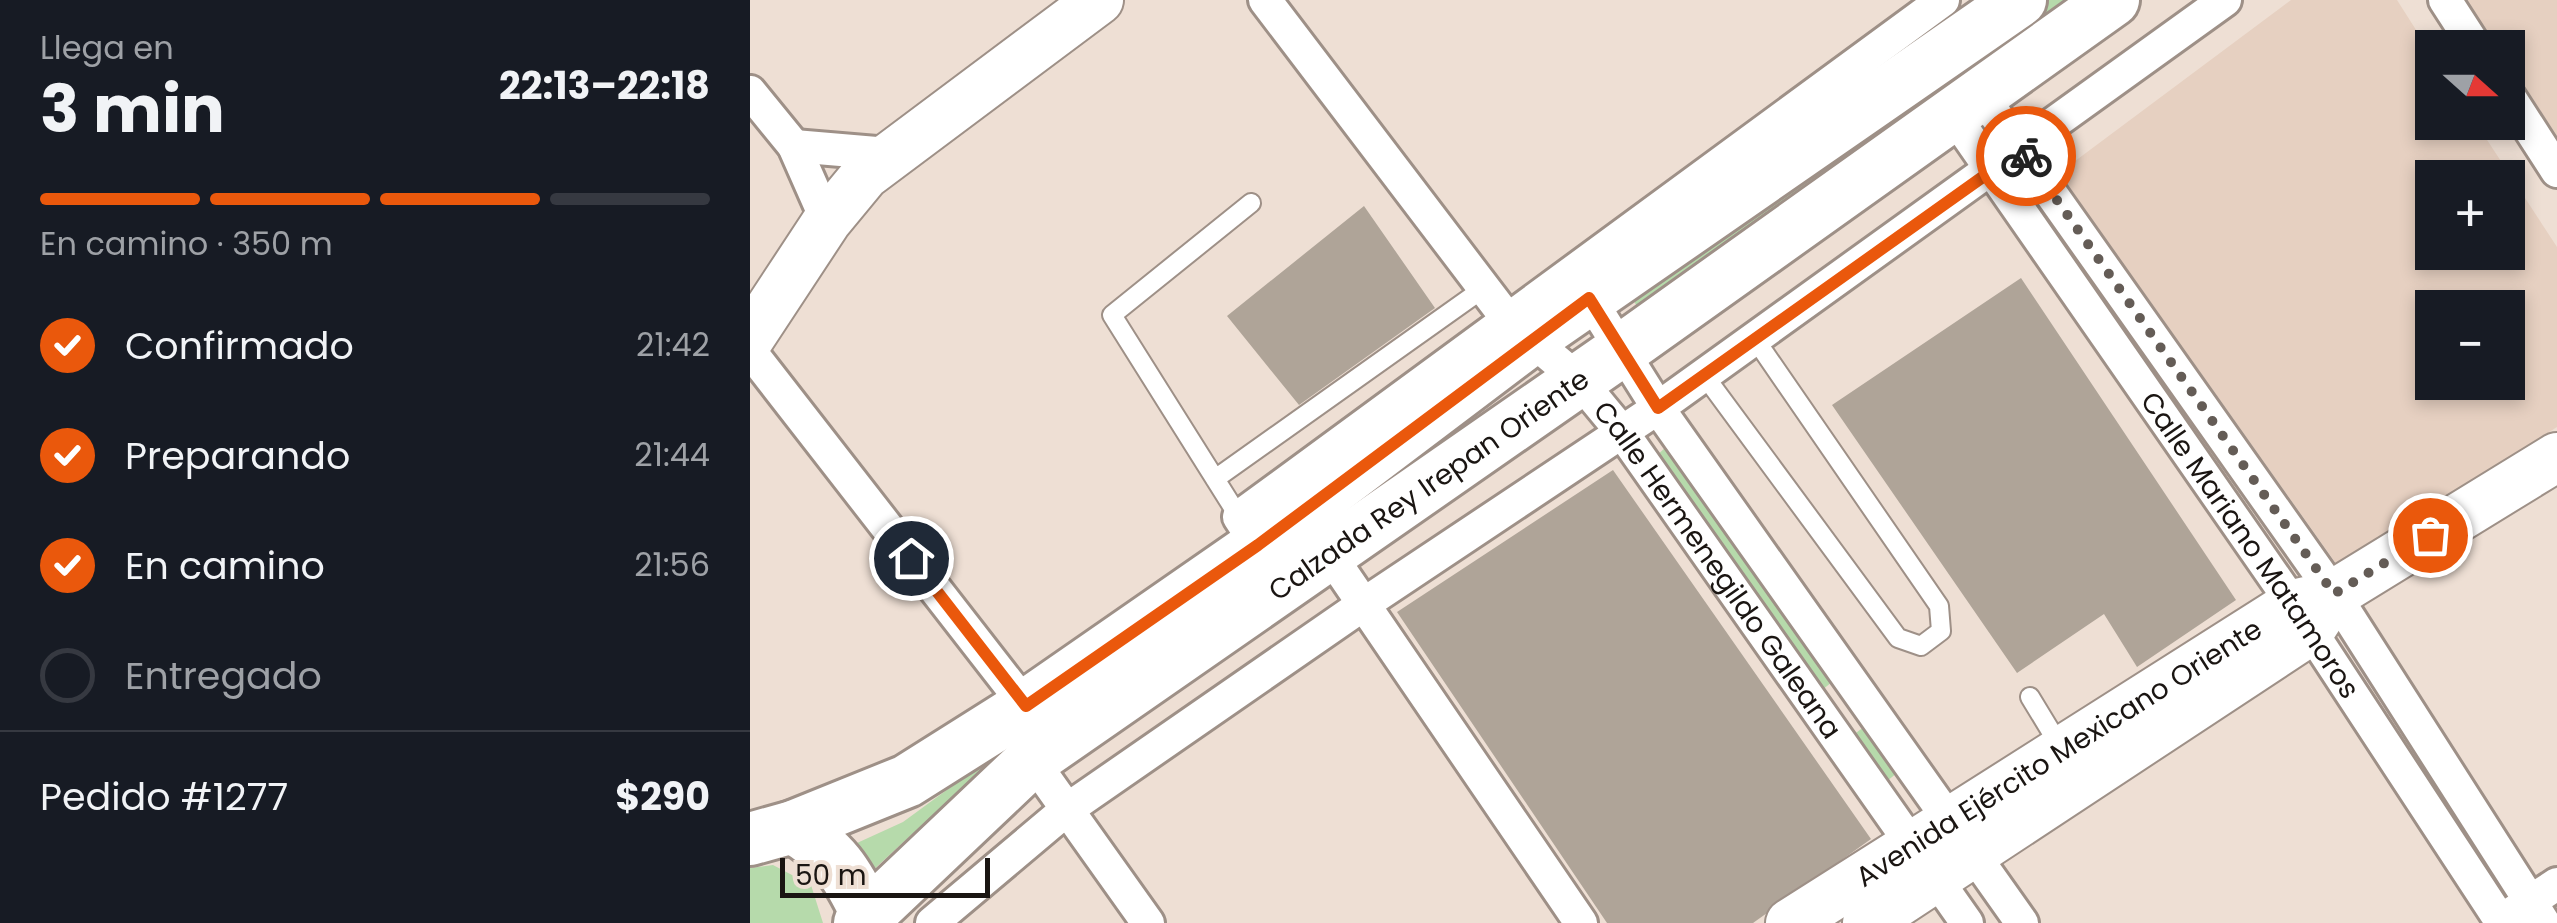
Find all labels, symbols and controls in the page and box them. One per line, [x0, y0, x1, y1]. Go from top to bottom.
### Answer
text: Llega en [40, 25, 174, 70]
north arrow [2415, 30, 2525, 140]
map controls [2415, 30, 2525, 400]
text: 22:13–22:18 [499, 59, 710, 112]
text: 3 min [40, 64, 225, 155]
courier [1976, 106, 2076, 206]
icon: bike [1999, 129, 2054, 184]
button: + [2415, 160, 2525, 270]
text: En camino · 350 m [40, 221, 333, 266]
button: − [2415, 290, 2525, 400]
icon: check [40, 318, 95, 373]
text: Confirmado [125, 319, 354, 372]
text: 21:42 [636, 322, 710, 367]
street label: Calzada Rey Irepan Oriente [1261, 360, 1597, 610]
street label: Calle Mariano Matamoros [2131, 384, 2369, 706]
street label: Calle Hermenegildo Galeana [1584, 393, 1851, 747]
icon: check [40, 428, 95, 483]
text: Preparando [125, 429, 350, 482]
text: 21:44 [634, 432, 710, 477]
pin [2388, 493, 2473, 578]
icon: bag [2403, 508, 2458, 563]
pin [869, 516, 954, 601]
icon: home [884, 531, 939, 586]
icon: check [40, 538, 95, 593]
text: En camino [125, 539, 325, 592]
text: 21:56 [634, 542, 710, 587]
street label: Avenida Ejército Mexicano Oriente [1848, 610, 2269, 897]
text: Entregado [125, 649, 322, 702]
text: Pedido #1277 [40, 770, 288, 823]
text: $290 [615, 770, 710, 823]
scale bar [780, 853, 990, 898]
text: 50 m [795, 856, 866, 895]

